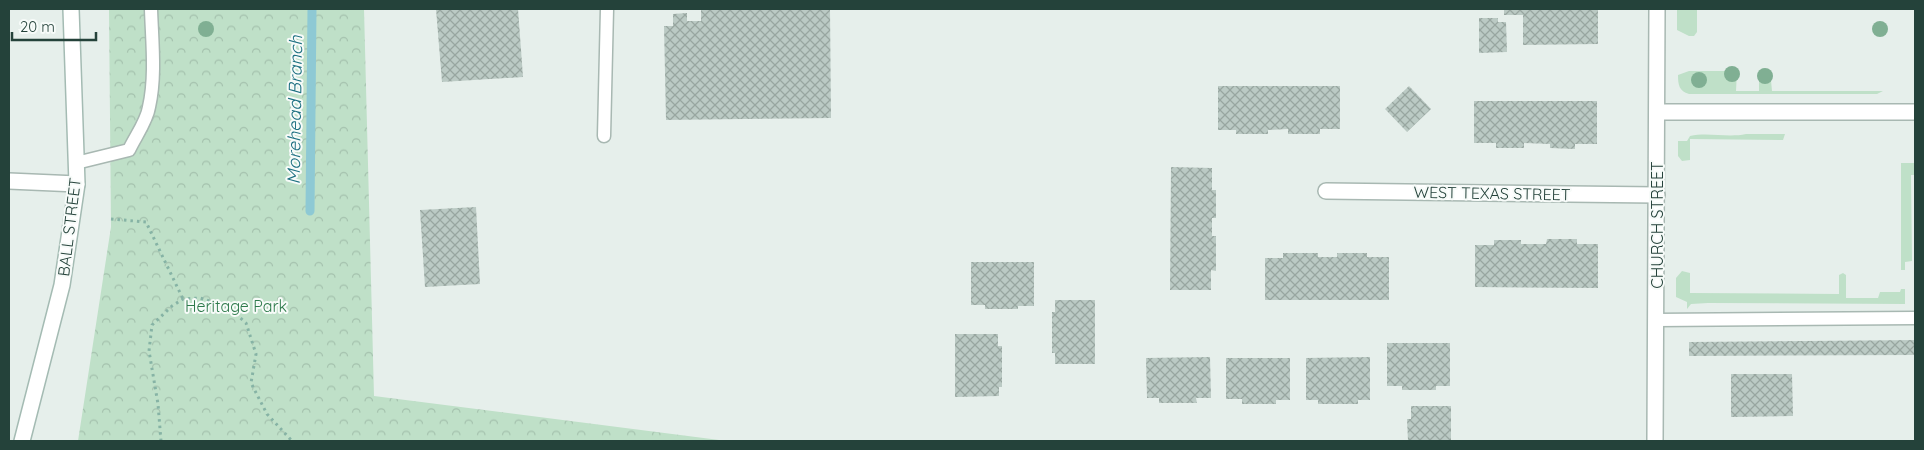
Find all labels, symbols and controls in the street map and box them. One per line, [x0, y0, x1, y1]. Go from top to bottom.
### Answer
scale bar [12, 10, 96, 42]
text: 20 m [20, 17, 55, 36]
water label: Morehead Branch [282, 35, 307, 185]
street label: CHURCH STREET [1647, 161, 1667, 289]
street label: BALL STREET [53, 176, 85, 278]
street label: WEST TEXAS STREET [1413, 182, 1571, 204]
park label: Heritage Park [185, 296, 287, 316]

